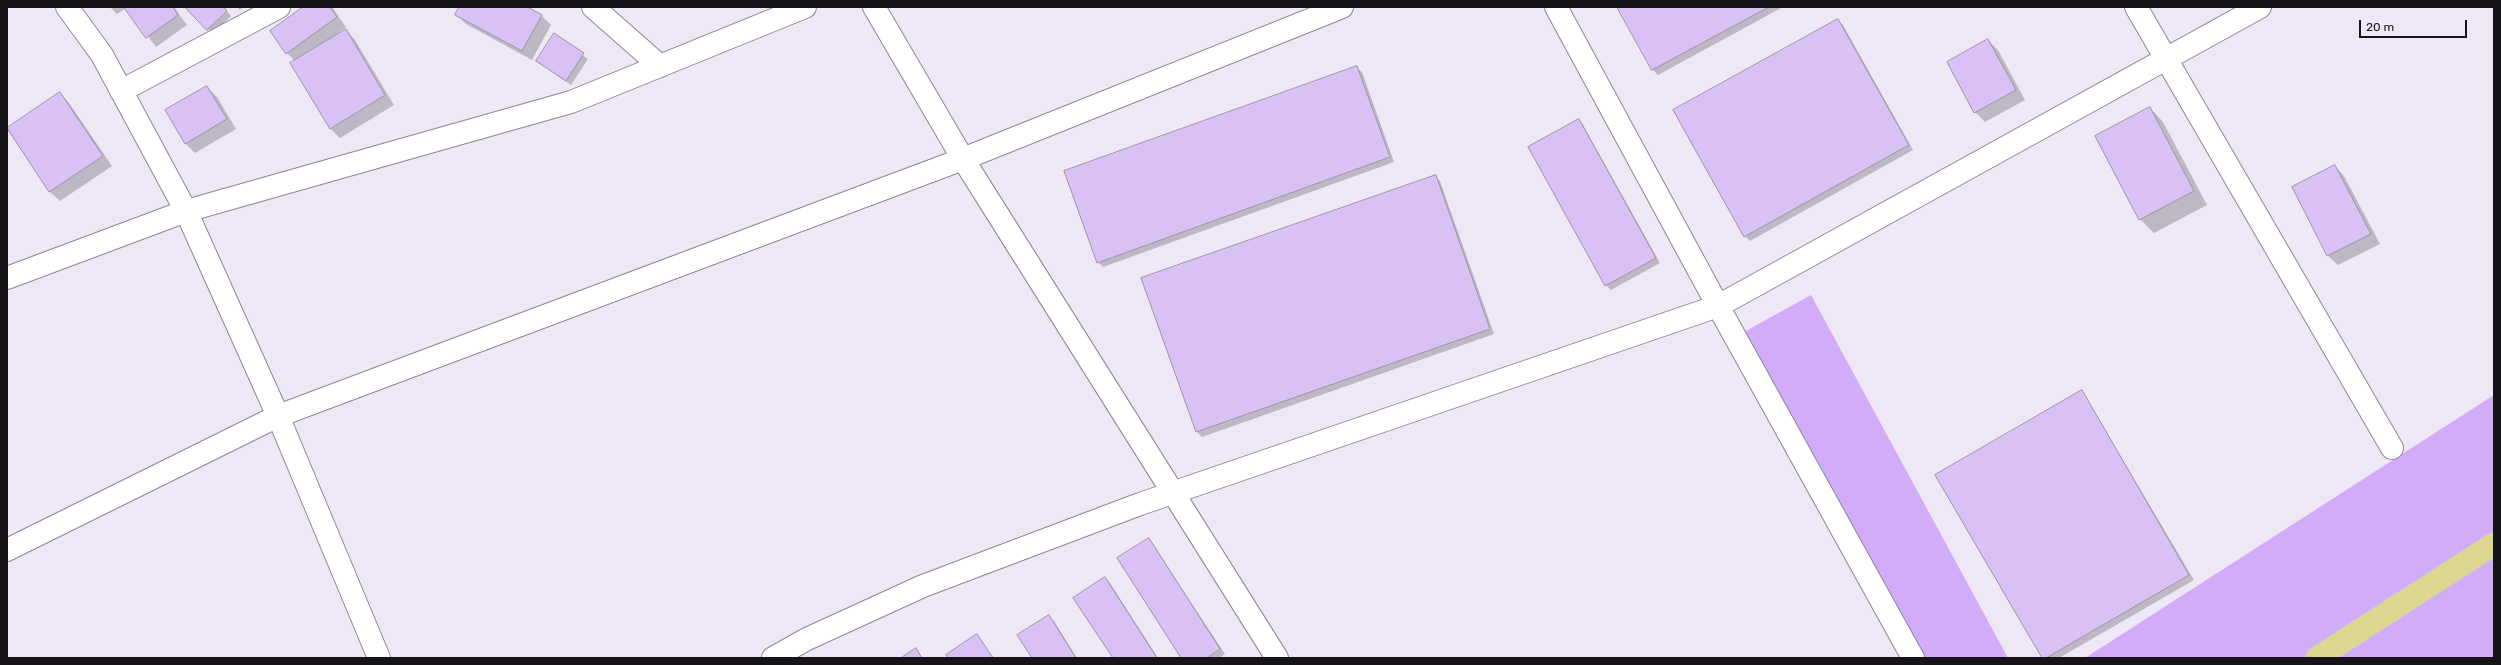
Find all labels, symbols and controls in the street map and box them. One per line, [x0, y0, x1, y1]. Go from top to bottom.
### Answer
scale bar [2361, 12, 2469, 38]
text: 20 m [2366, 20, 2394, 34]

